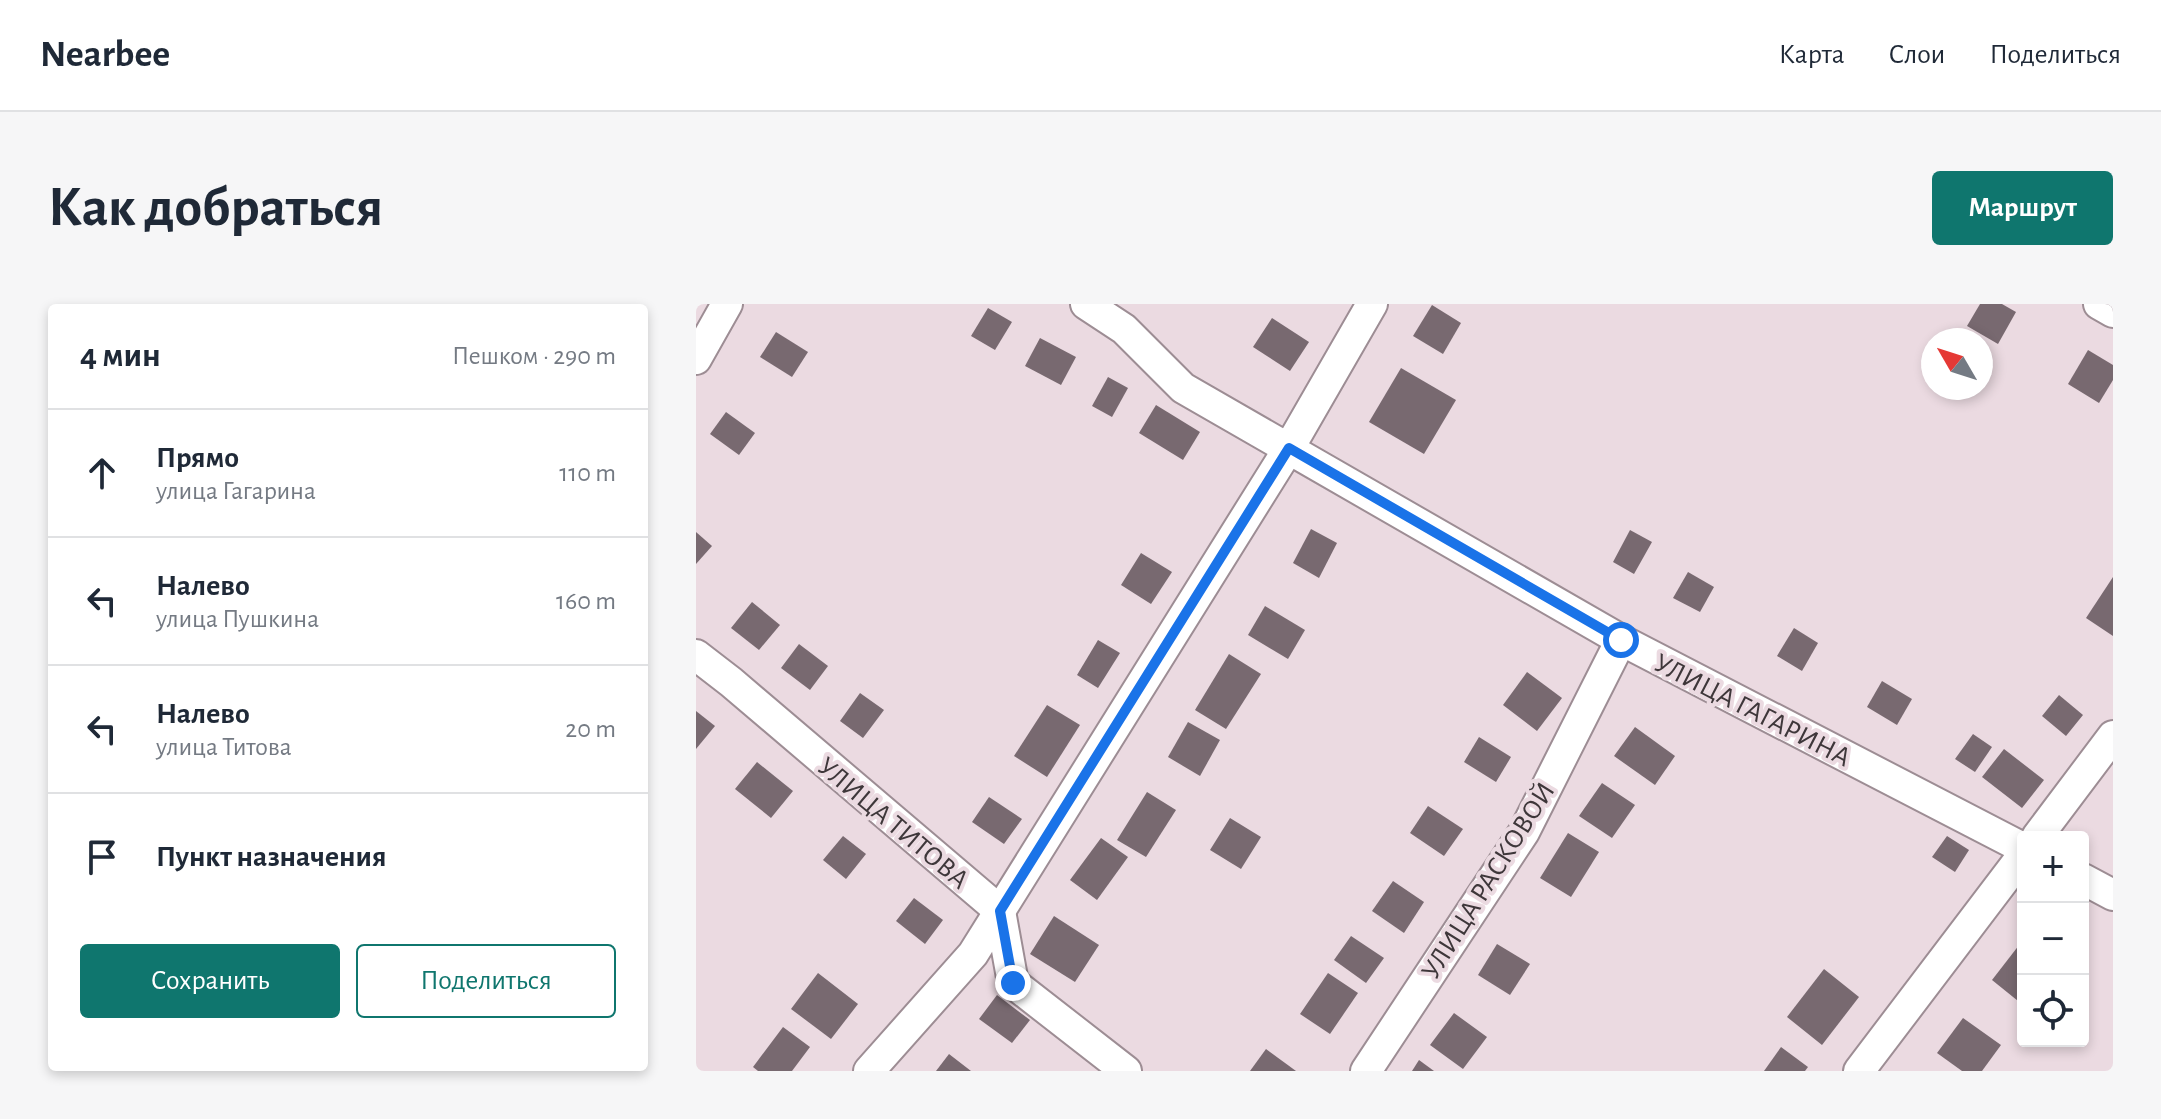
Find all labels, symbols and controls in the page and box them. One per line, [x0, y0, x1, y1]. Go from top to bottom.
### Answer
text: Nearbee [40, 36, 170, 74]
text: Карта [1779, 41, 1845, 69]
text: Слои [1889, 41, 1945, 69]
text: Поделиться [1989, 41, 2121, 69]
button: Маршрут [1932, 171, 2113, 245]
text: Как добраться [48, 180, 383, 236]
north arrow [1921, 328, 1993, 400]
text: 4 мин [80, 339, 161, 373]
text: Пешком · 290 m [452, 343, 616, 369]
text: Прямо [156, 443, 239, 473]
icon: ahead [80, 451, 124, 495]
text: 110 m [559, 460, 616, 486]
text: улица Гагарина [156, 478, 316, 504]
text: Налево [156, 571, 250, 601]
icon: left [80, 579, 124, 623]
text: 160 m [556, 588, 616, 614]
text: улица Пушкина [156, 606, 319, 632]
route start [1603, 622, 1639, 658]
street label: УЛИЦА ГАГАРИНА [1649, 649, 1855, 772]
text: Налево [156, 699, 250, 729]
icon: left [80, 707, 124, 751]
text: 20 m [565, 716, 616, 742]
text: улица Титова [156, 734, 292, 760]
street label: УЛИЦА ТИТОВА [812, 752, 974, 895]
street label: УЛИЦА РАСКОВОЙ [1416, 777, 1561, 984]
map controls [2017, 831, 2089, 1047]
button: + [2017, 831, 2089, 903]
icon: arrive [80, 835, 124, 879]
text: Пункт назначения [156, 842, 387, 872]
button: − [2017, 903, 2089, 975]
button: Сохранить [80, 944, 340, 1018]
button: Поделиться [356, 944, 616, 1018]
route end [995, 965, 1031, 1001]
button: locate [2017, 975, 2089, 1047]

